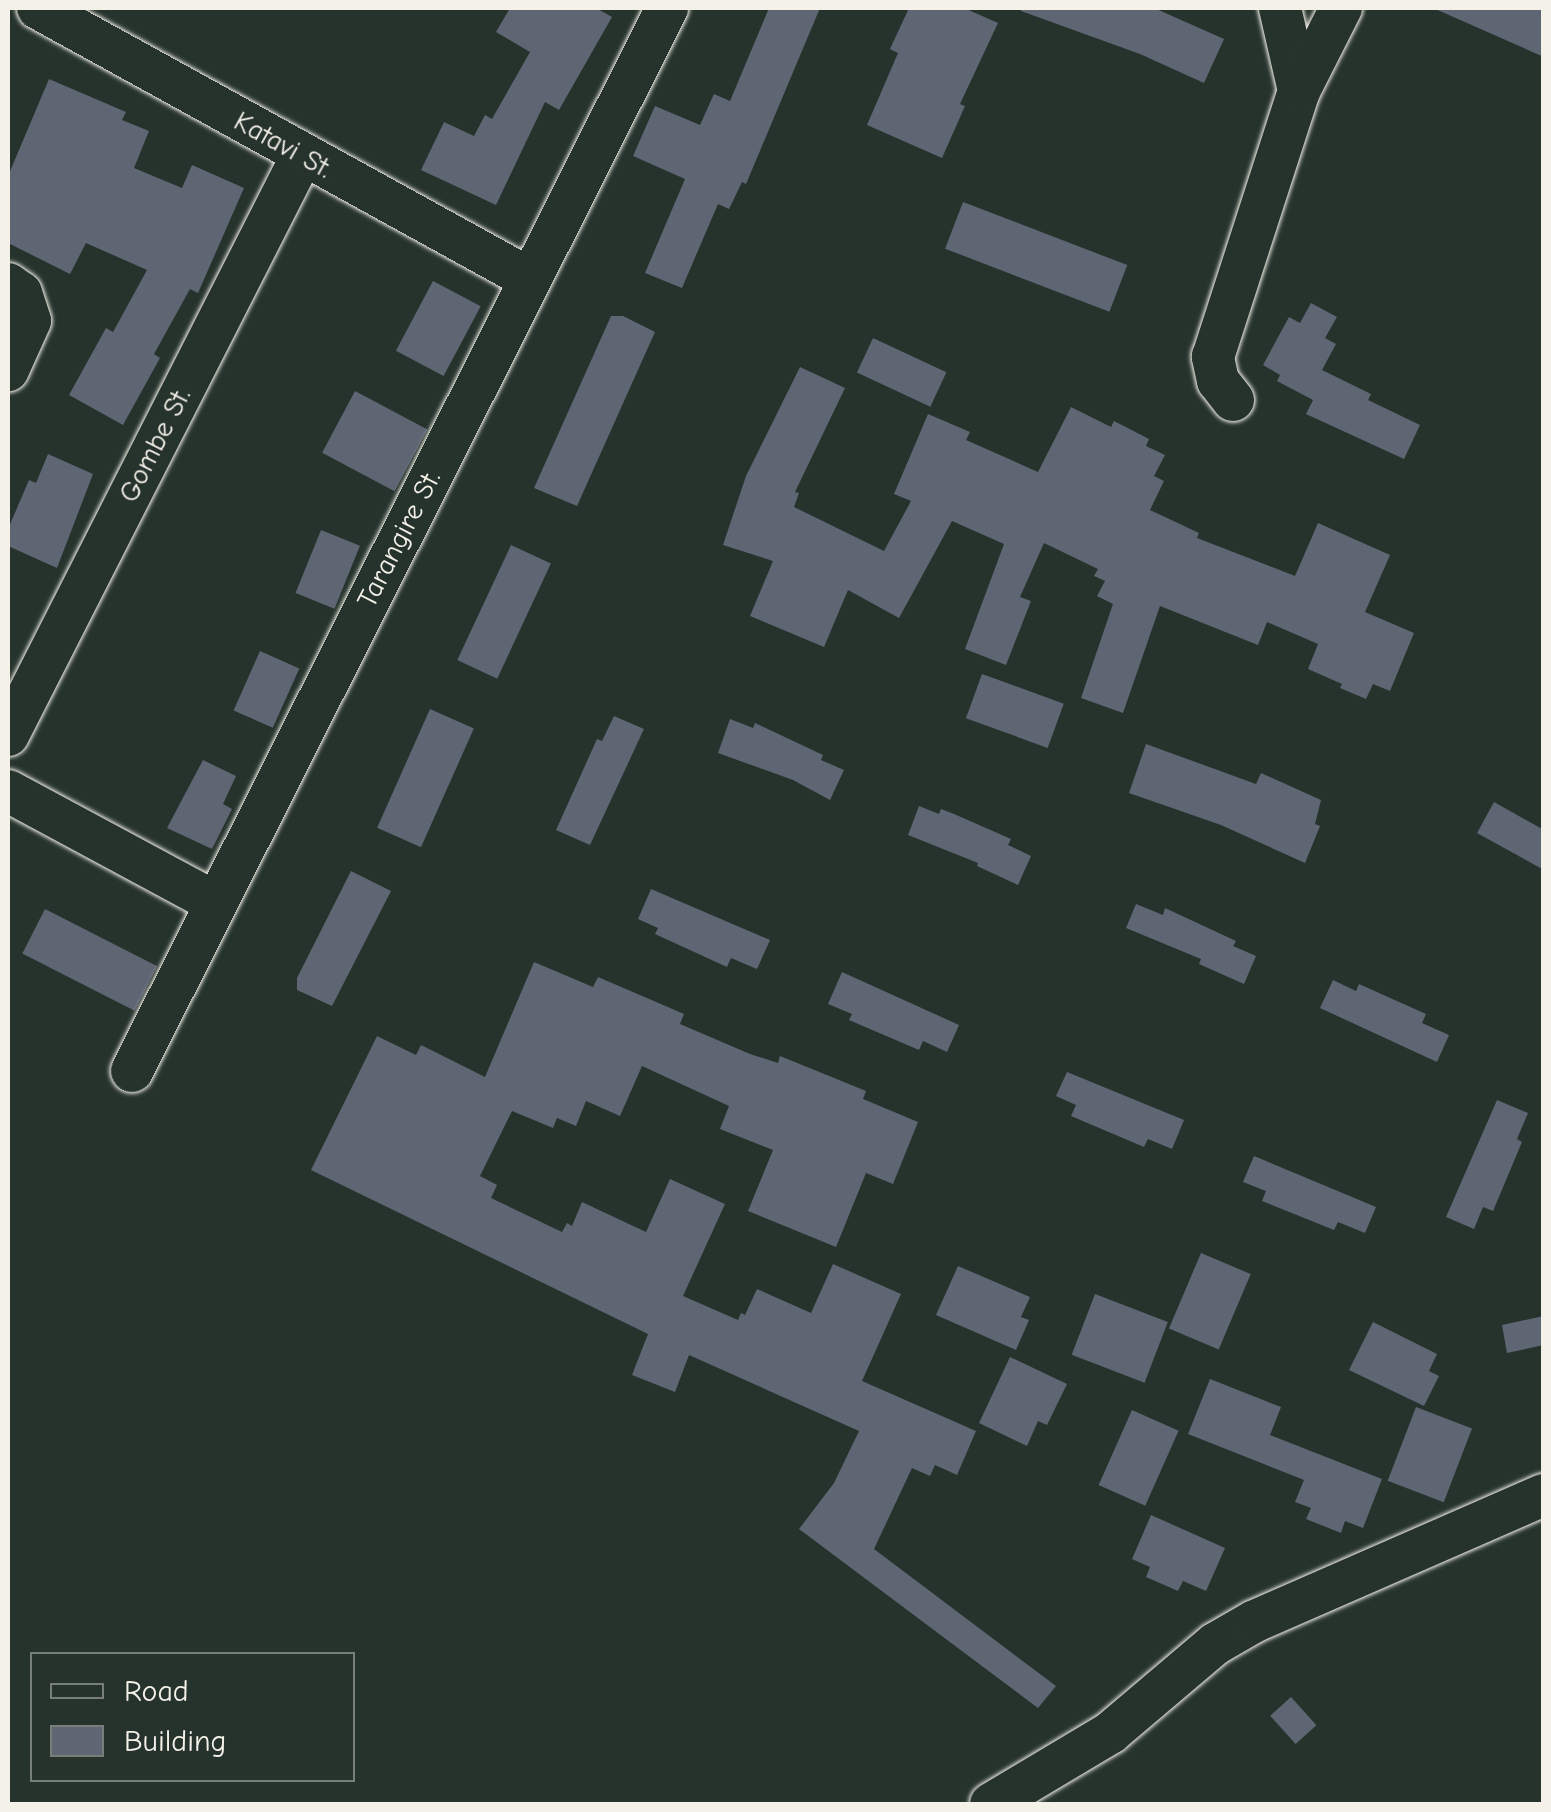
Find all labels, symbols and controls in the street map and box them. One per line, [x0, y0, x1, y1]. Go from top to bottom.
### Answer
street label: Katavi St. [228, 104, 338, 186]
street label: Gombe St. [112, 382, 198, 508]
street label: Tarangire St. [350, 465, 448, 613]
legend [30, 1652, 355, 1782]
text: Road [124, 1674, 189, 1709]
text: Building [124, 1724, 227, 1759]

